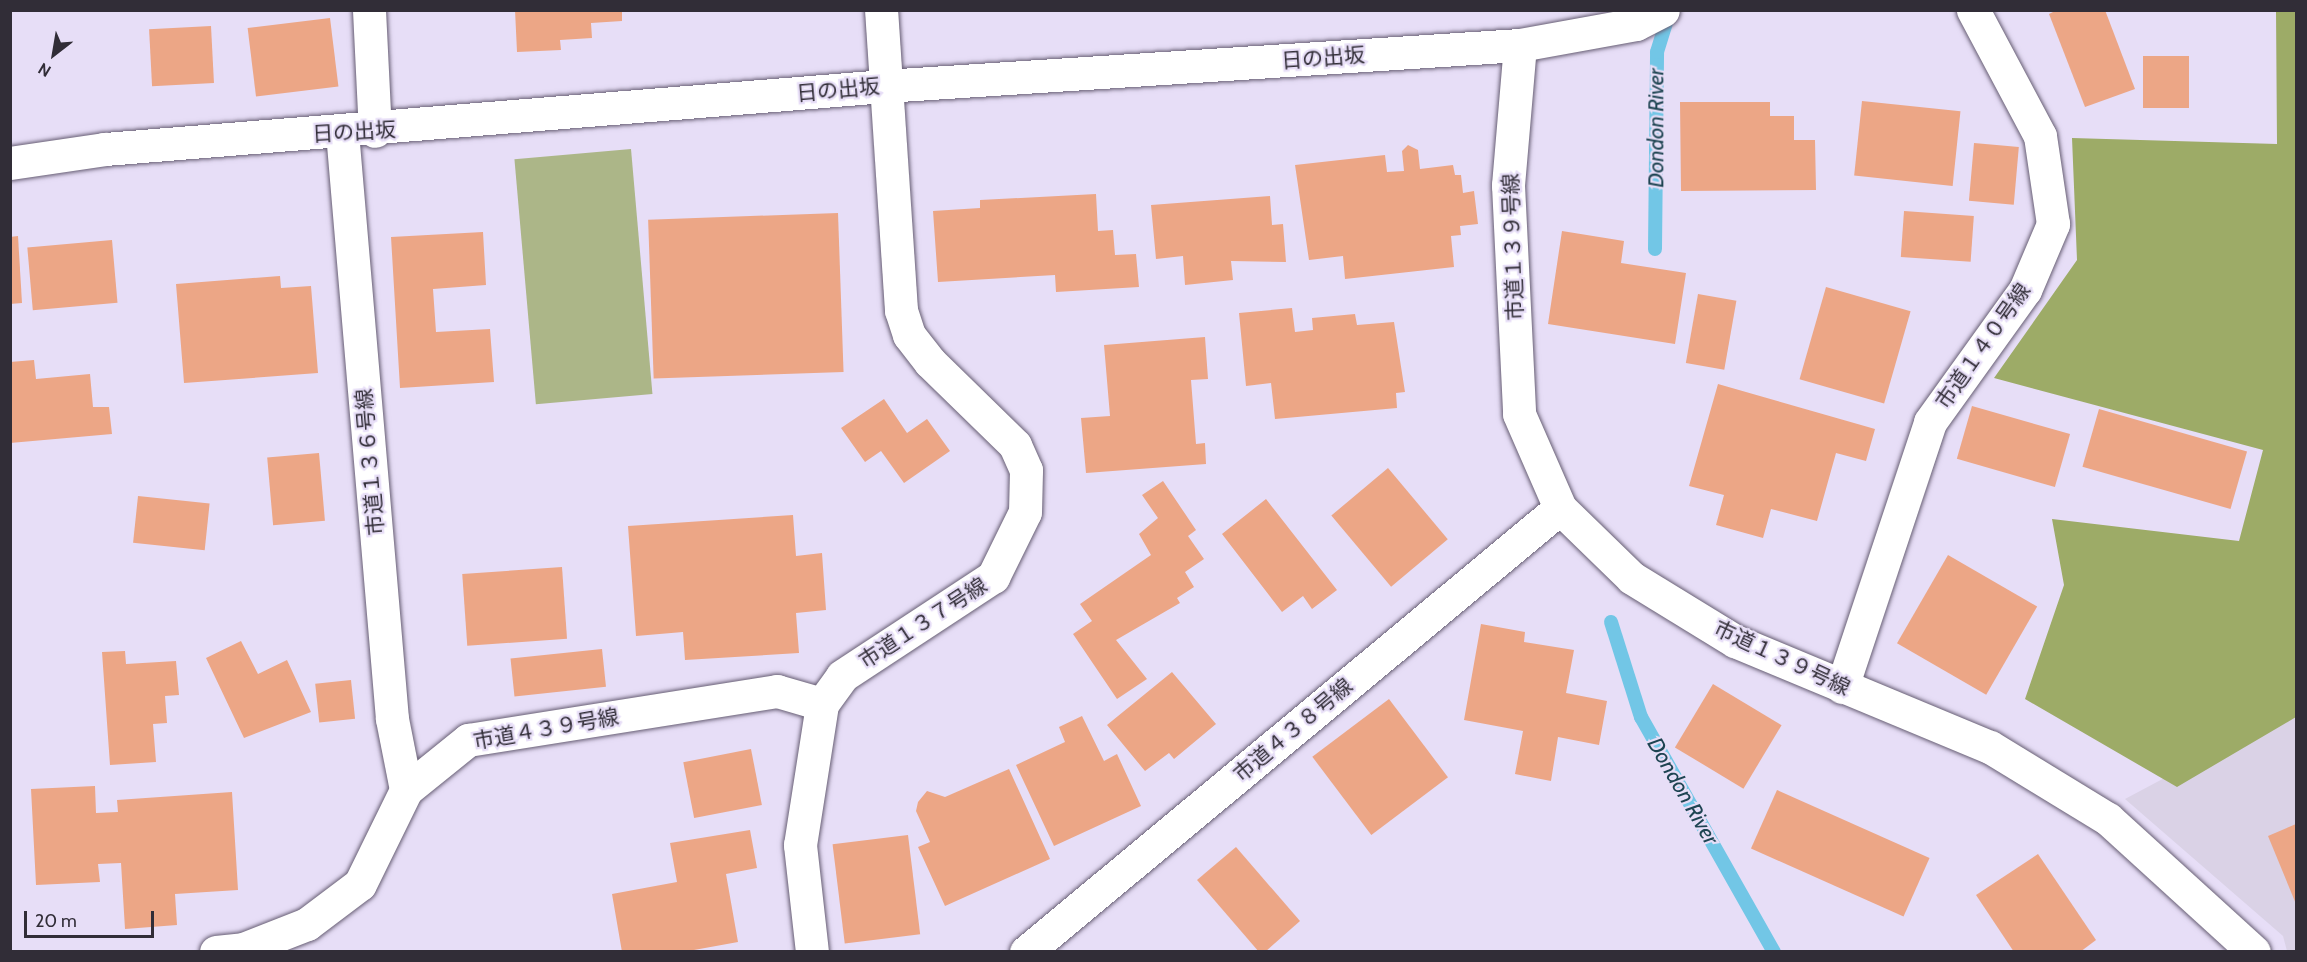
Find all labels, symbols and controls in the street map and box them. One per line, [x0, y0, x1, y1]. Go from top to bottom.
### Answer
north arrow [24, 24, 84, 84]
street label: 日の出坂 [1280, 43, 1366, 73]
text: N [35, 59, 54, 81]
water label: Dondon River [1643, 68, 1669, 188]
street label: 日の出坂 [795, 74, 881, 106]
street label: 日の出坂 [311, 117, 397, 147]
street label: 市道１３９号線 [1498, 173, 1528, 321]
street label: 市道１４０号線 [1931, 279, 2035, 413]
street label: 市道１３６号線 [351, 388, 389, 536]
street label: 市道１３７号線 [854, 572, 992, 674]
street label: 市道１３９号線 [1710, 616, 1854, 700]
street label: 市道４３８号線 [1229, 673, 1357, 787]
street label: 市道４３９号線 [471, 704, 621, 754]
water label: Dondon River [1642, 733, 1724, 849]
scale bar [27, 899, 158, 937]
text: 20 m [35, 910, 77, 932]

